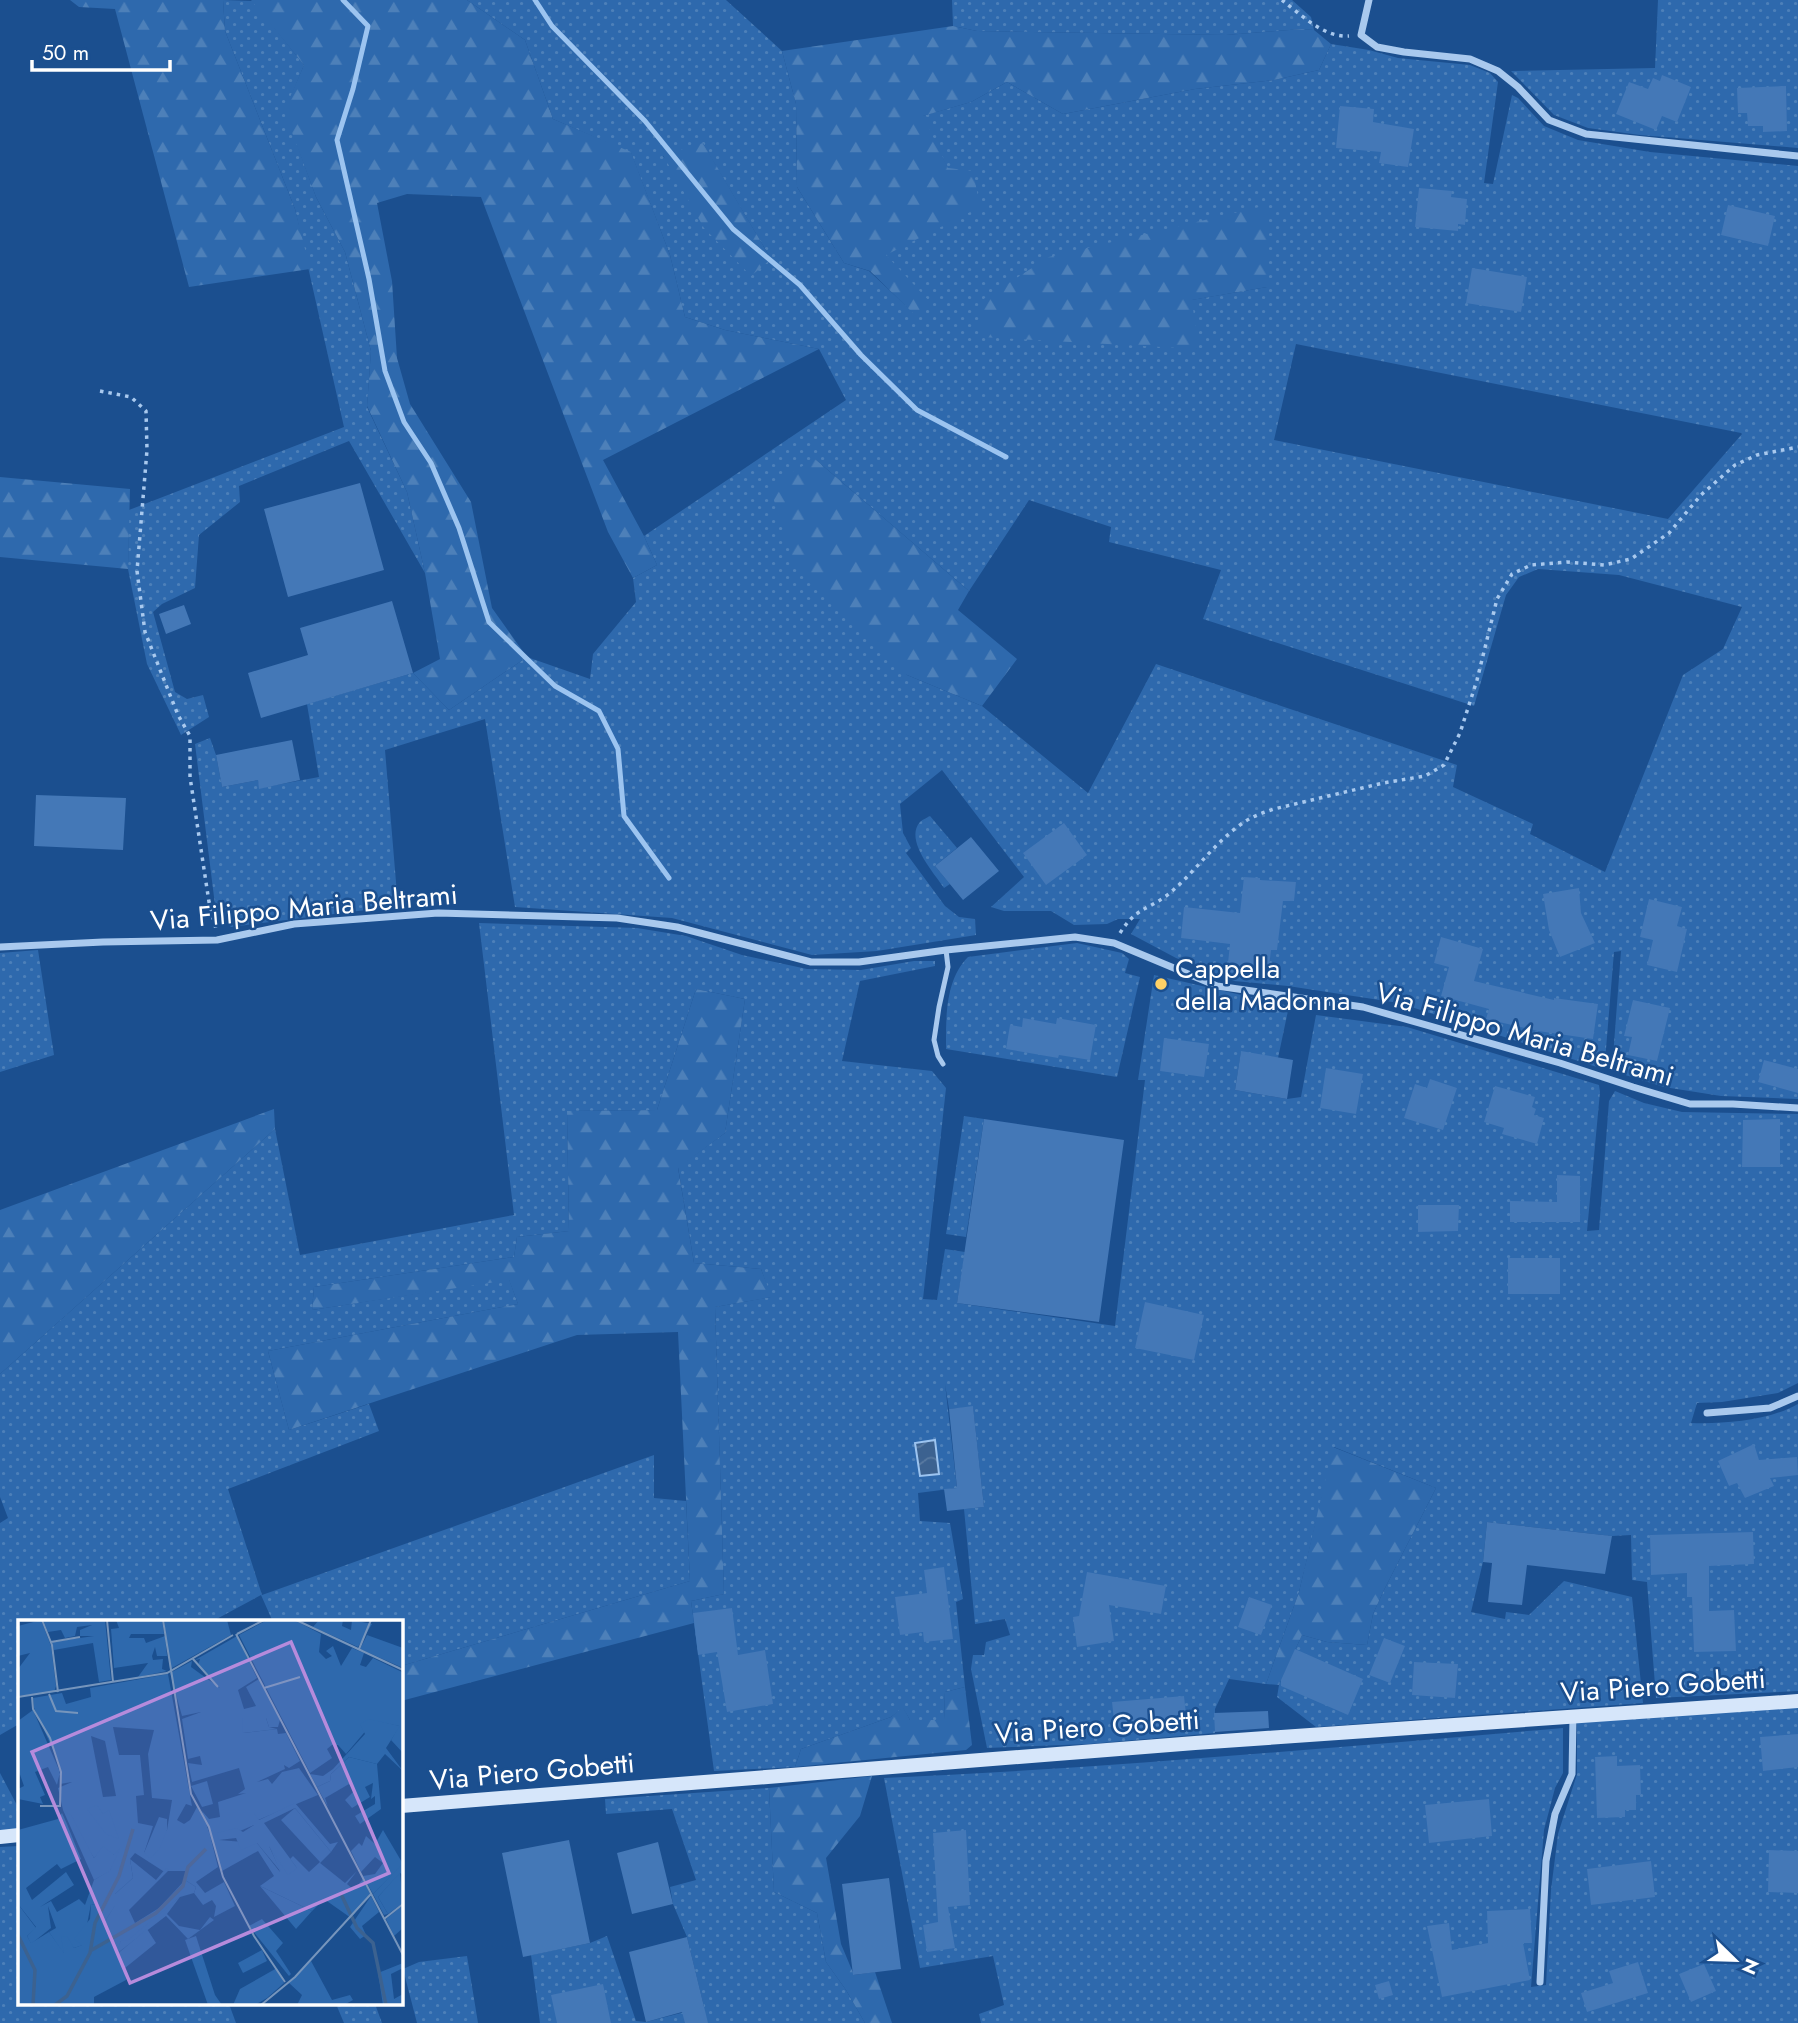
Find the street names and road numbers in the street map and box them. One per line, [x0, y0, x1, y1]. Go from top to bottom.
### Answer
street label: Via Filippo Maria Beltrami [149, 874, 460, 941]
street label: Via Filippo Maria Beltrami [1371, 972, 1679, 1097]
street label: Via Piero Gobetti [1559, 1658, 1767, 1713]
street label: Via Piero Gobetti [993, 1699, 1201, 1754]
street label: Via Piero Gobetti [428, 1742, 636, 1801]

